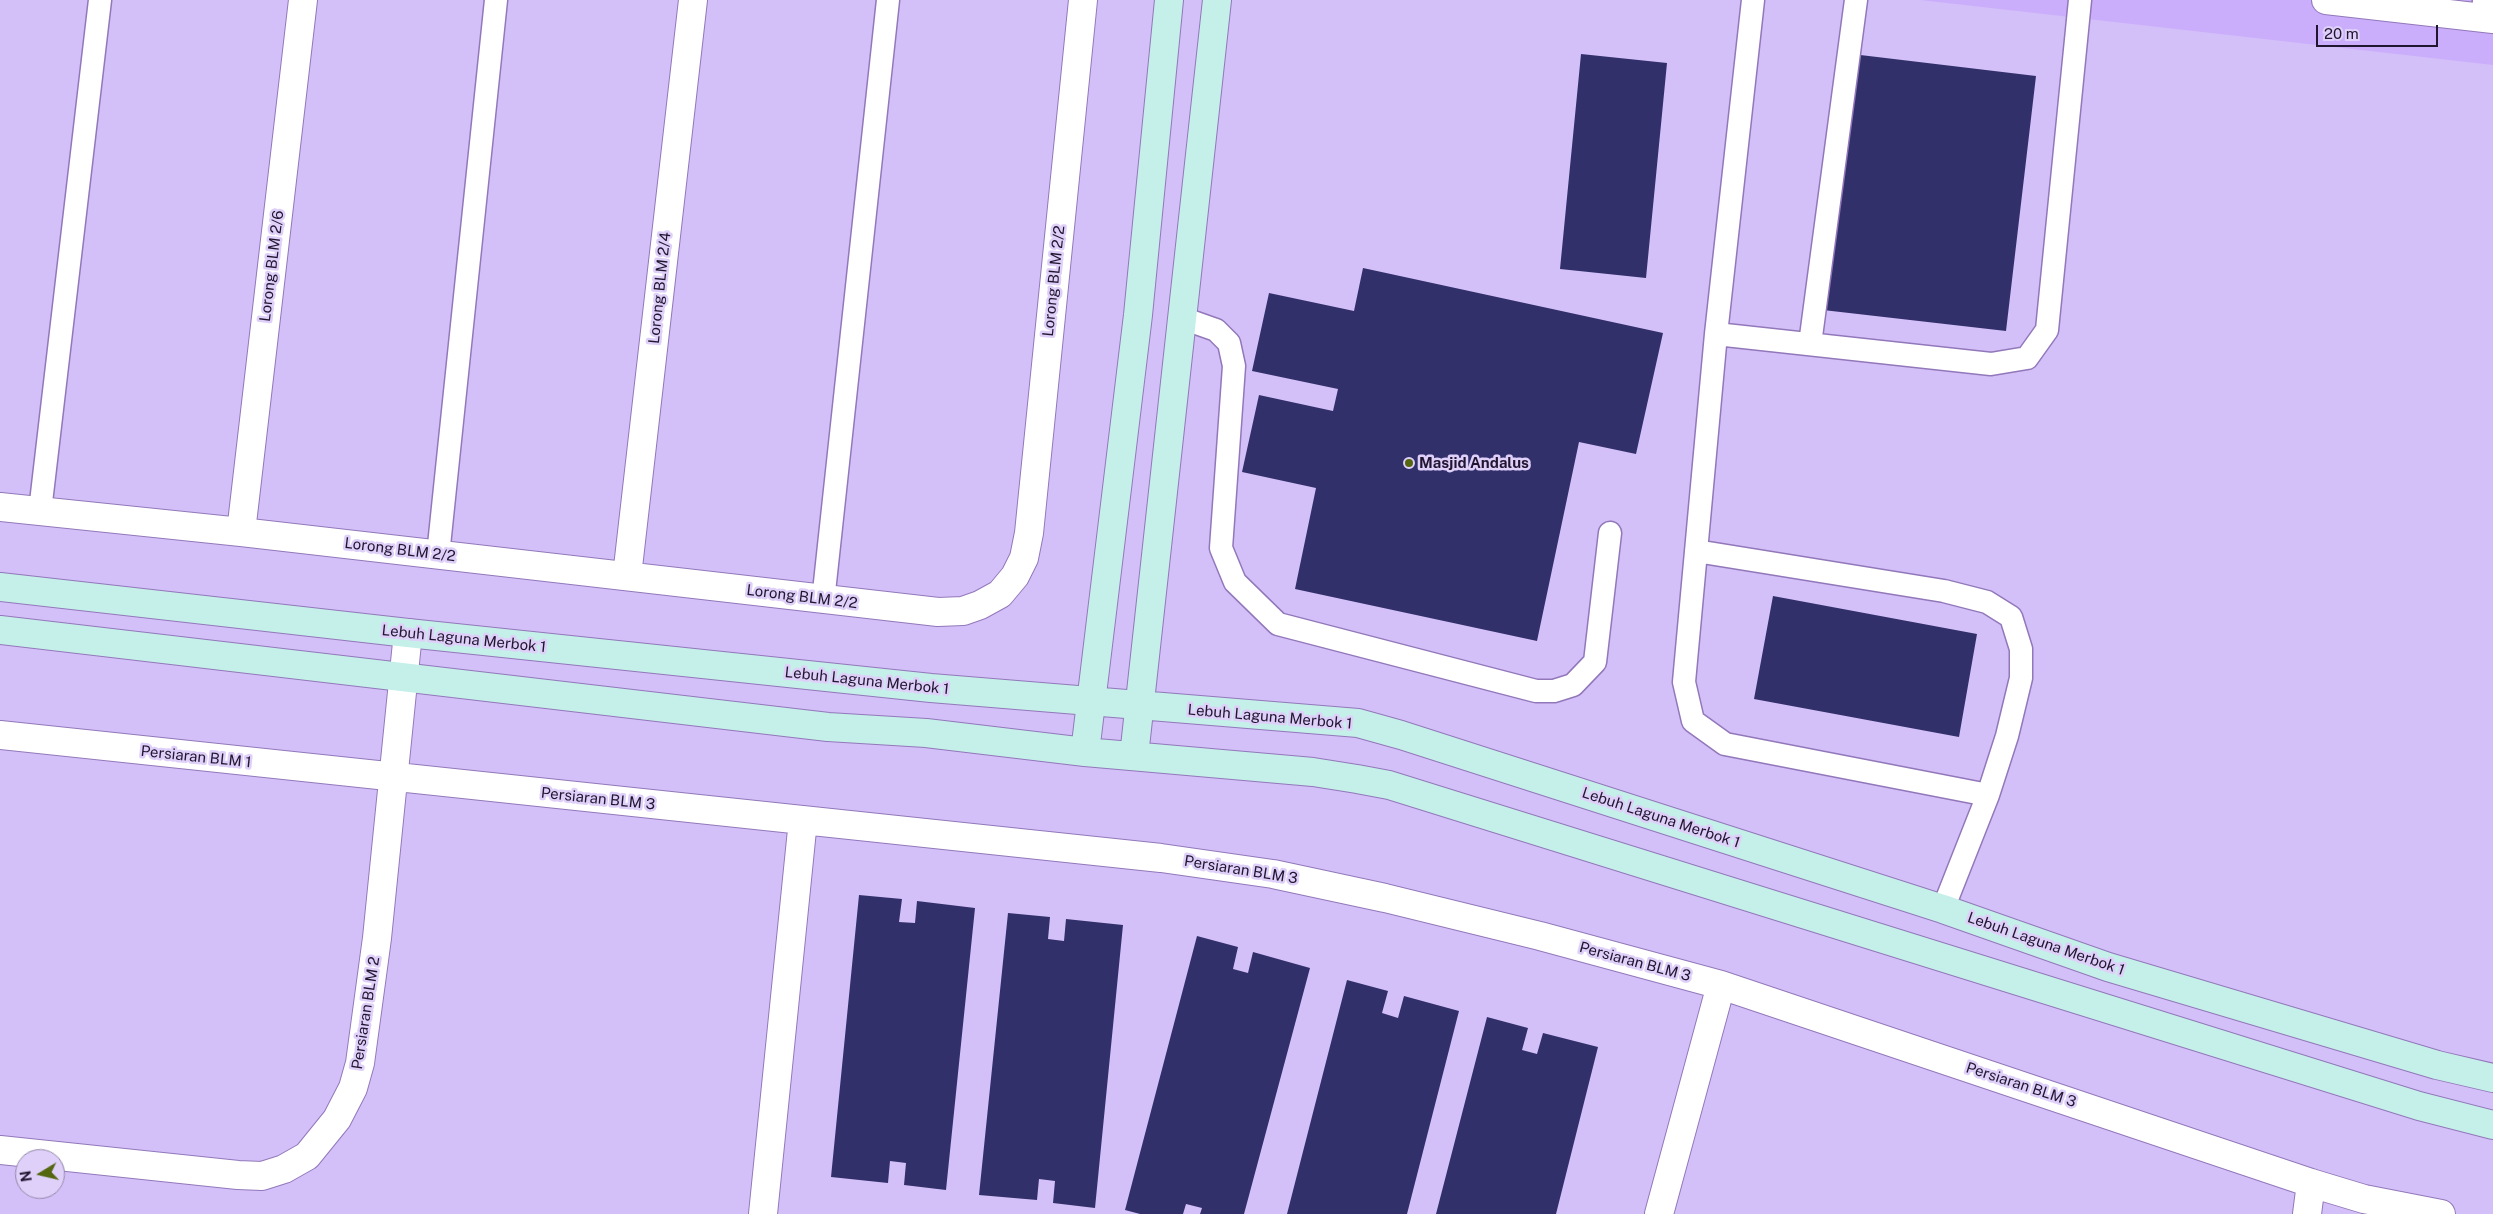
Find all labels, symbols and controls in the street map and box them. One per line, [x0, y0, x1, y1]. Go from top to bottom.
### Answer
scale bar [2318, 15, 2440, 47]
text: 20 m [2324, 25, 2359, 42]
street label: Lorong BLM 2/6 [256, 209, 288, 323]
street label: Lorong BLM 2/2 [1039, 225, 1069, 337]
street label: Lorong BLM 2/4 [645, 231, 675, 345]
place label: Masjid Andalus [1419, 454, 1529, 472]
marker: Masjid Andalus [1403, 457, 1415, 469]
street label: Lorong BLM 2/2 [344, 534, 456, 566]
street label: Lorong BLM 2/2 [746, 581, 858, 613]
street label: Lebuh Laguna Merbok 1 [381, 621, 547, 657]
street label: Lebuh Laguna Merbok 1 [784, 663, 950, 699]
street label: Lebuh Laguna Merbok 1 [1187, 701, 1353, 733]
street label: Persiaran BLM 1 [140, 742, 252, 772]
street label: Persiaran BLM 3 [540, 784, 656, 814]
street label: Lebuh Laguna Merbok 1 [1580, 784, 1742, 852]
street label: Persiaran BLM 3 [1183, 852, 1299, 888]
street label: Lebuh Laguna Merbok 1 [1965, 909, 2127, 979]
street label: Persiaran BLM 3 [1577, 938, 1693, 986]
street label: Persiaran BLM 2 [348, 955, 384, 1071]
street label: Persiaran BLM 3 [1964, 1059, 2078, 1111]
north arrow [15, 1149, 65, 1199]
text: N [17, 1170, 35, 1183]

